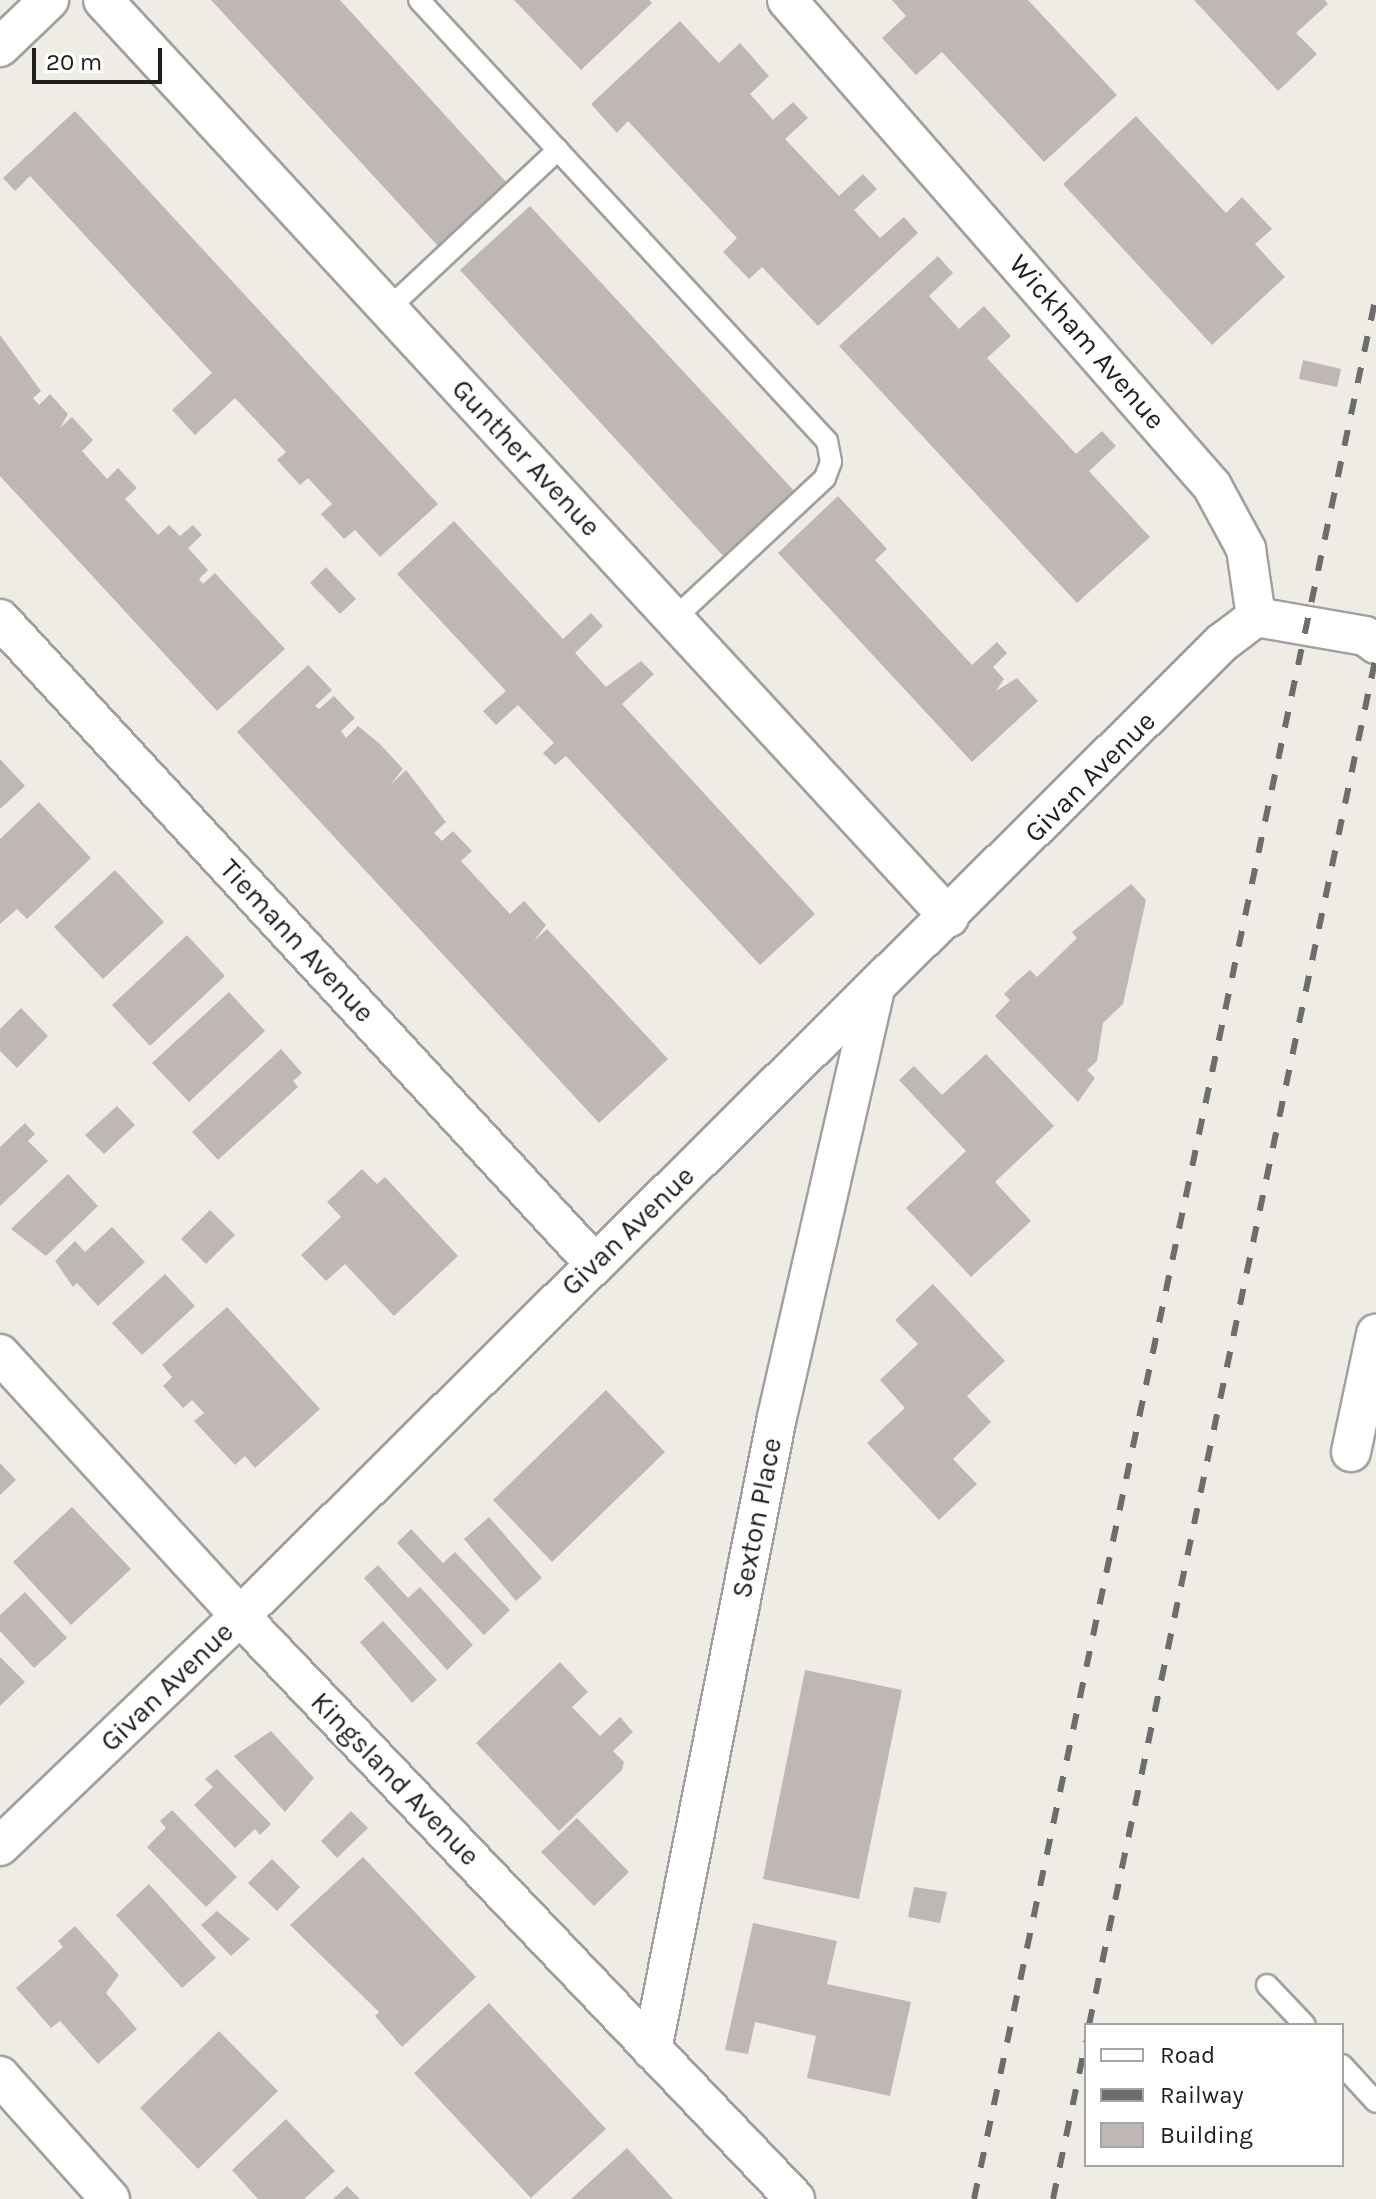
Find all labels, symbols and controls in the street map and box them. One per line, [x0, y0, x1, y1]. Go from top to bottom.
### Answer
scale bar [36, 32, 166, 82]
text: 20 m [46, 48, 102, 76]
street label: Wickham Avenue [1002, 248, 1172, 436]
street label: Gunther Avenue [445, 372, 607, 544]
street label: Givan Avenue [1017, 704, 1163, 850]
street label: Tiemann Avenue [213, 852, 381, 1030]
street label: Givan Avenue [555, 1159, 701, 1303]
street label: Sexton Place [725, 1435, 789, 1601]
street label: Givan Avenue [94, 1615, 240, 1759]
street label: Kingsland Avenue [304, 1685, 486, 1873]
legend [1084, 2023, 1344, 2167]
text: Road [1160, 2041, 1215, 2069]
text: Railway [1160, 2081, 1244, 2109]
text: Building [1160, 2121, 1253, 2149]

